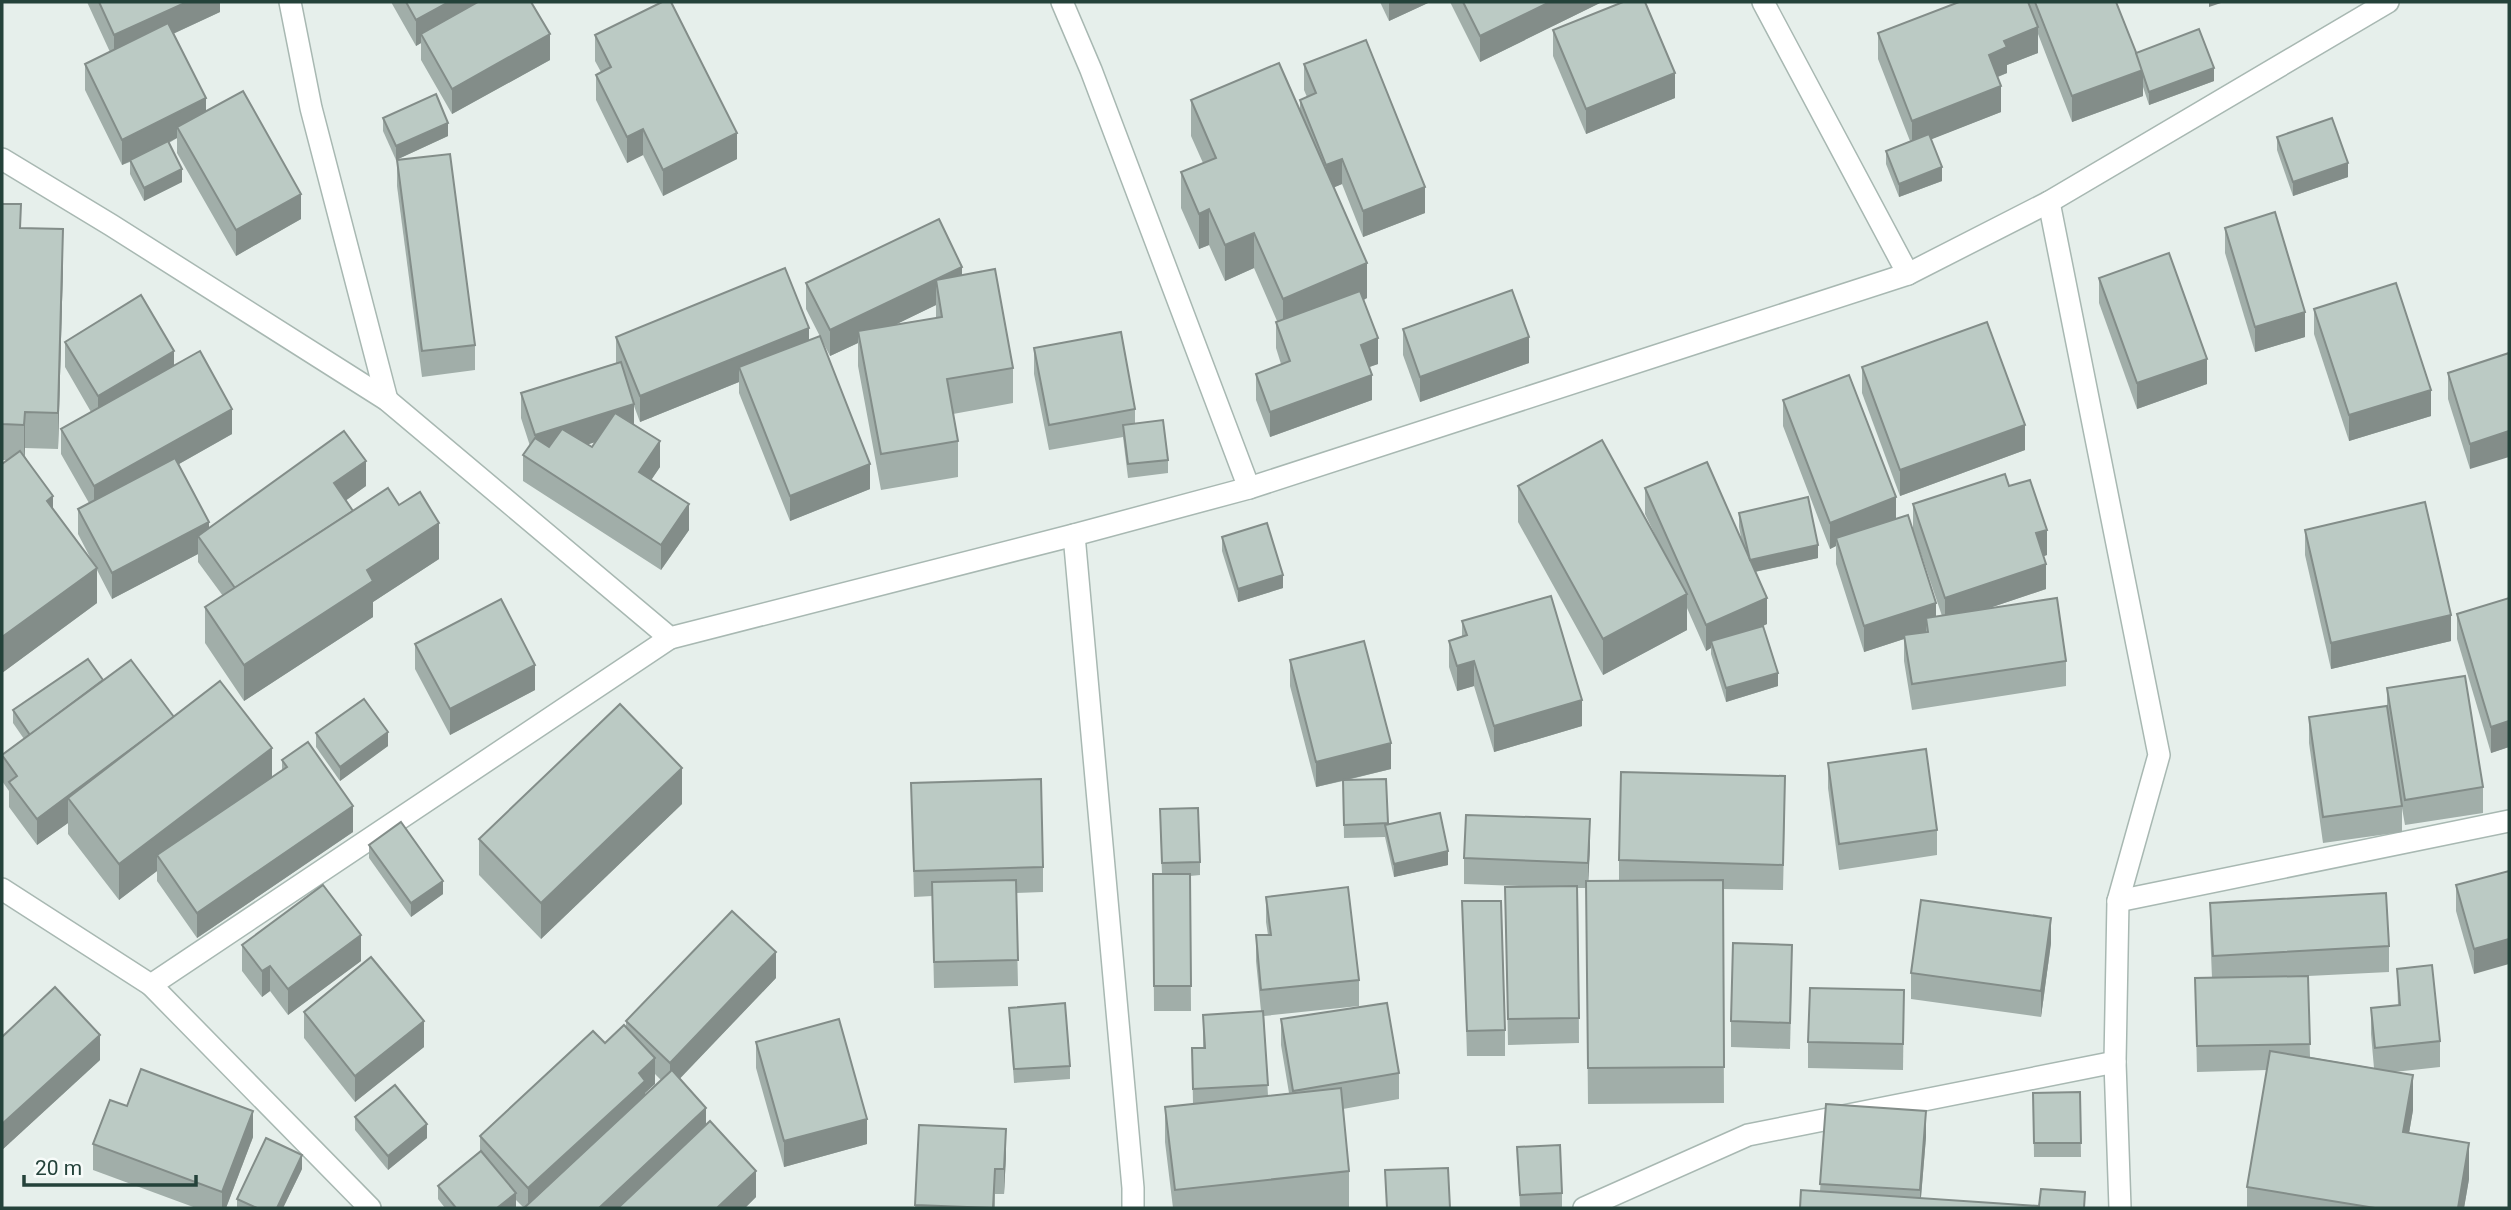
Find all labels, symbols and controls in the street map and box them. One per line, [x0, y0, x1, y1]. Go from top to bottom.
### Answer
scale bar [24, 1144, 196, 1188]
text: 20 m [35, 1156, 82, 1180]

